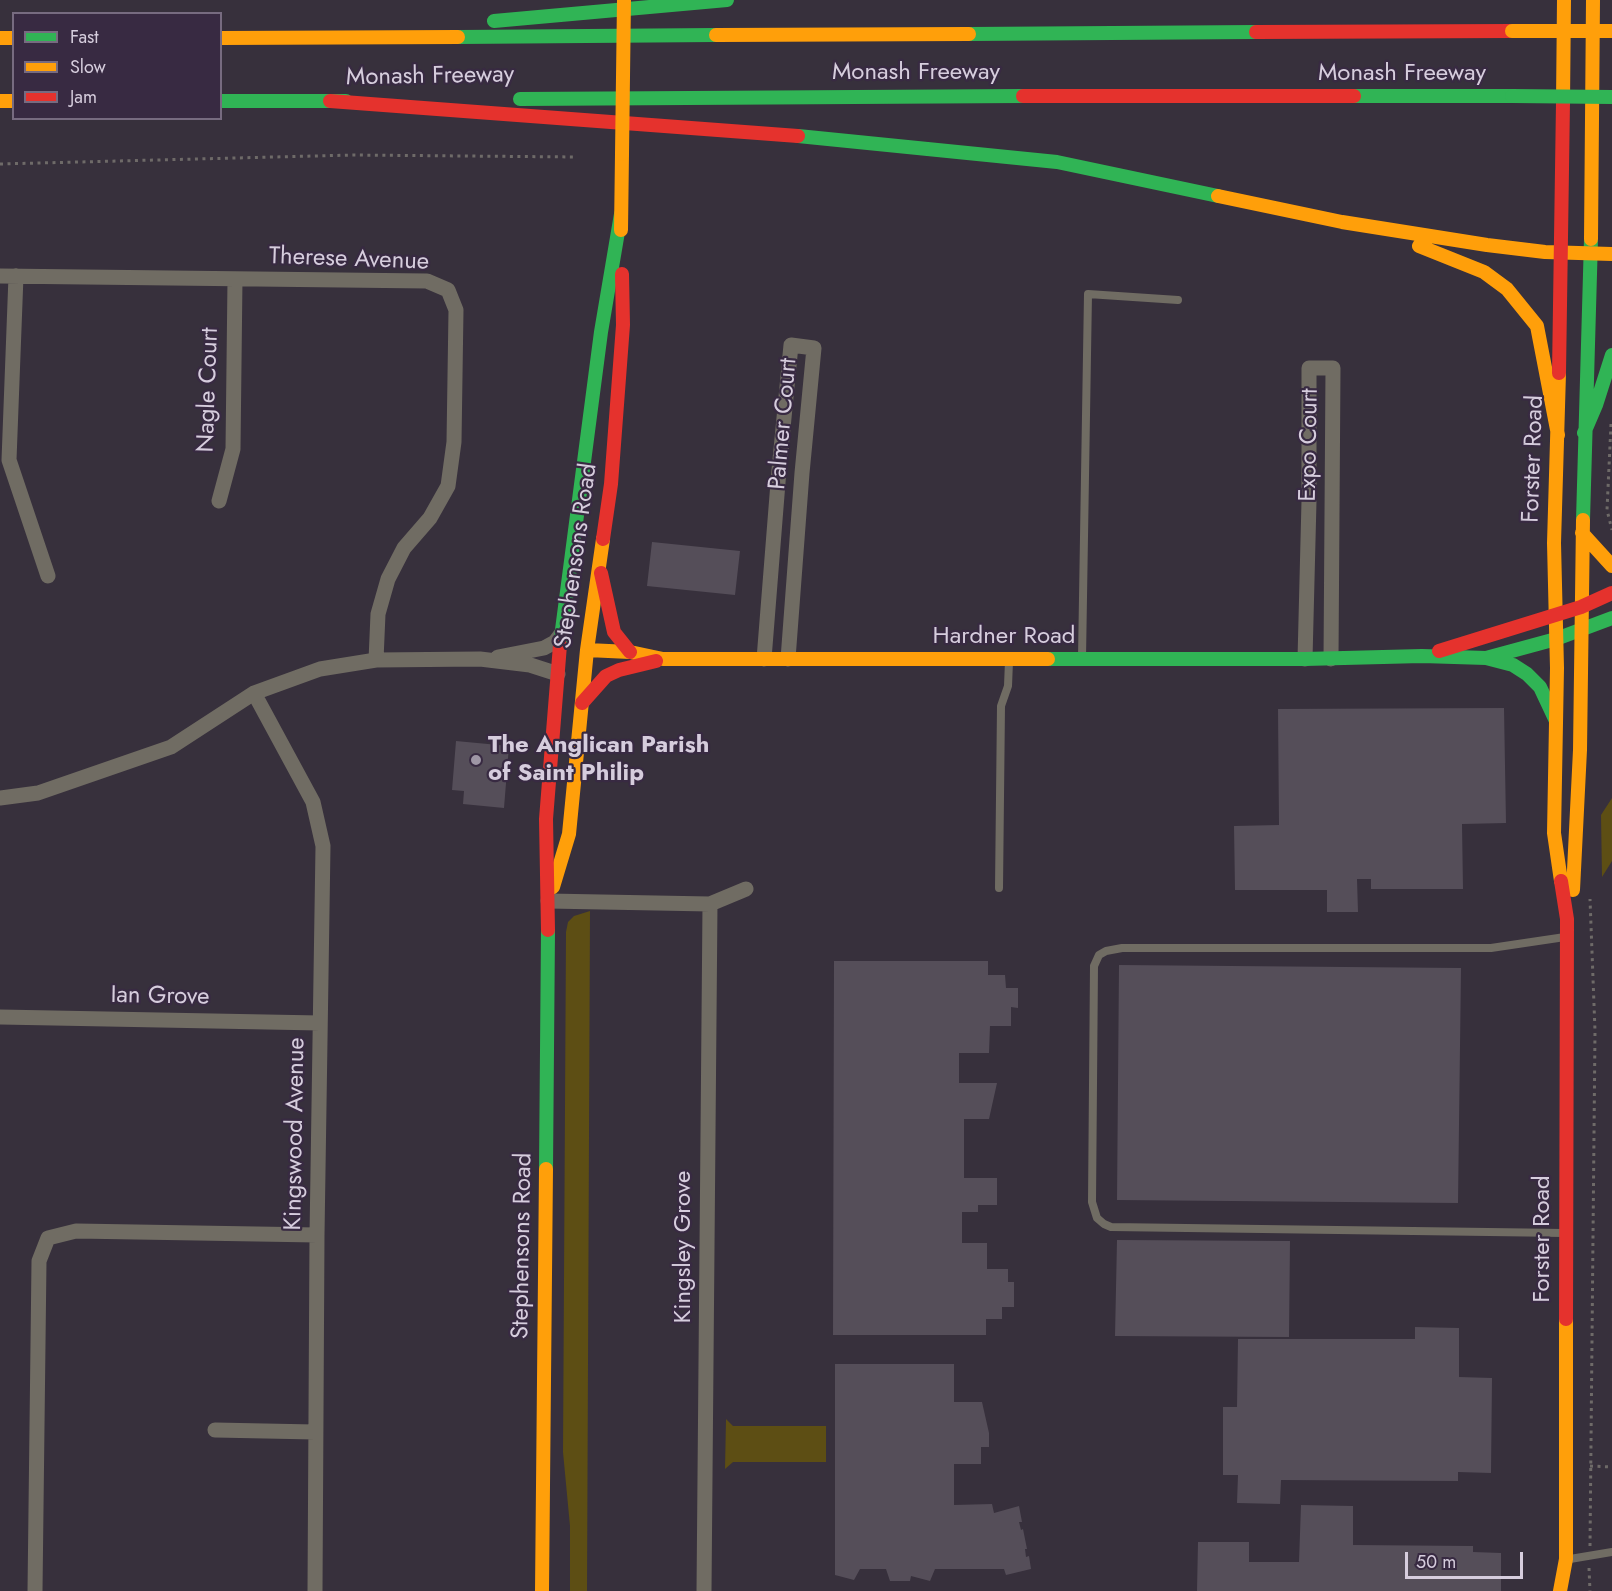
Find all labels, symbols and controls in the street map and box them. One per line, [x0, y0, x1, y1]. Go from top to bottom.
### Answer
legend [12, 12, 222, 120]
text: Fast [70, 24, 99, 50]
text: Slow [70, 54, 106, 80]
street label: Monash Freeway [832, 59, 1000, 87]
street label: Monash Freeway [1318, 60, 1486, 88]
street label: Monash Freeway [346, 61, 514, 93]
text: Jam [70, 84, 97, 110]
street label: Therese Avenue [268, 243, 430, 277]
street label: Nagle Court [192, 327, 226, 453]
street label: Palmer Court [764, 357, 804, 491]
street label: Expo Court [1295, 388, 1325, 502]
street label: Forster Road [1517, 395, 1551, 523]
street label: Stephensons Road [550, 462, 604, 650]
street label: Hardner Road [933, 623, 1075, 651]
place label: The Anglican Parish of Saint Philip [488, 732, 709, 788]
marker: The Anglican Parish of Saint Philip [469, 753, 483, 767]
street label: Ian Grove [110, 982, 210, 1012]
street label: Kingswood Avenue [280, 1037, 312, 1231]
street label: Stephensons Road [507, 1152, 539, 1340]
street label: Kingsley Grove [670, 1171, 698, 1323]
street label: Forster Road [1529, 1175, 1557, 1303]
scale bar [1408, 1540, 1526, 1578]
text: 50 m [1416, 1549, 1456, 1575]

